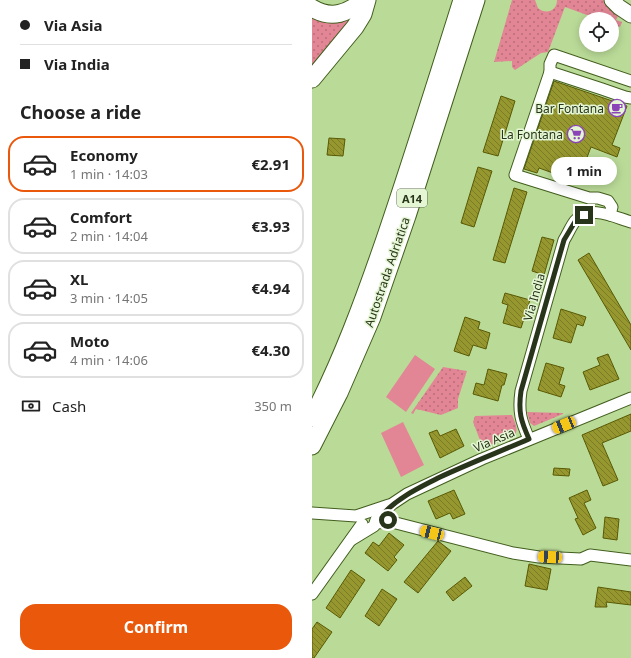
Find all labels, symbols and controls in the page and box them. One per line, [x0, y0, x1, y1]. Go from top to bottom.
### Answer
map controls [579, 12, 619, 52]
button: locate [579, 12, 619, 52]
text: Via Asia [44, 15, 103, 35]
text: Via India [44, 54, 110, 74]
cafe icon: Bar Fontana [607, 98, 627, 118]
text: Choose a ride [20, 100, 141, 124]
place label: Bar Fontana [535, 100, 604, 117]
supermarket icon: La Fontana [566, 124, 586, 144]
place label: La Fontana [501, 126, 563, 143]
text: Economy [70, 145, 138, 165]
icon: car [22, 146, 58, 182]
text: €2.91 [251, 154, 290, 174]
callout: 1 min [551, 157, 617, 185]
text: 1 min [566, 162, 602, 180]
text: 1 min · 14:03 [70, 165, 148, 183]
road number: A14 [397, 189, 427, 207]
route end [575, 206, 593, 224]
text: Comfort [70, 207, 132, 227]
icon: car [22, 208, 58, 244]
street label: Autostrada Adriatica [360, 215, 414, 329]
text: €3.93 [251, 216, 290, 236]
text: 2 min · 14:04 [70, 227, 148, 245]
text: XL [70, 269, 88, 289]
icon: car [22, 270, 58, 306]
street label: Via India [519, 271, 549, 323]
text: €4.94 [251, 278, 290, 298]
text: 3 min · 14:05 [70, 289, 148, 307]
text: Moto [70, 331, 109, 351]
icon: car [22, 332, 58, 368]
text: €4.30 [251, 340, 290, 360]
text: 4 min · 14:06 [70, 351, 148, 369]
icon: cash [20, 395, 42, 417]
text: Cash [52, 396, 86, 416]
text: 350 m [254, 397, 292, 415]
car [551, 415, 577, 435]
street label: Via Asia [471, 424, 517, 456]
route start [379, 511, 397, 529]
car [419, 524, 445, 542]
car [538, 550, 562, 564]
button: Confirm [20, 604, 292, 650]

